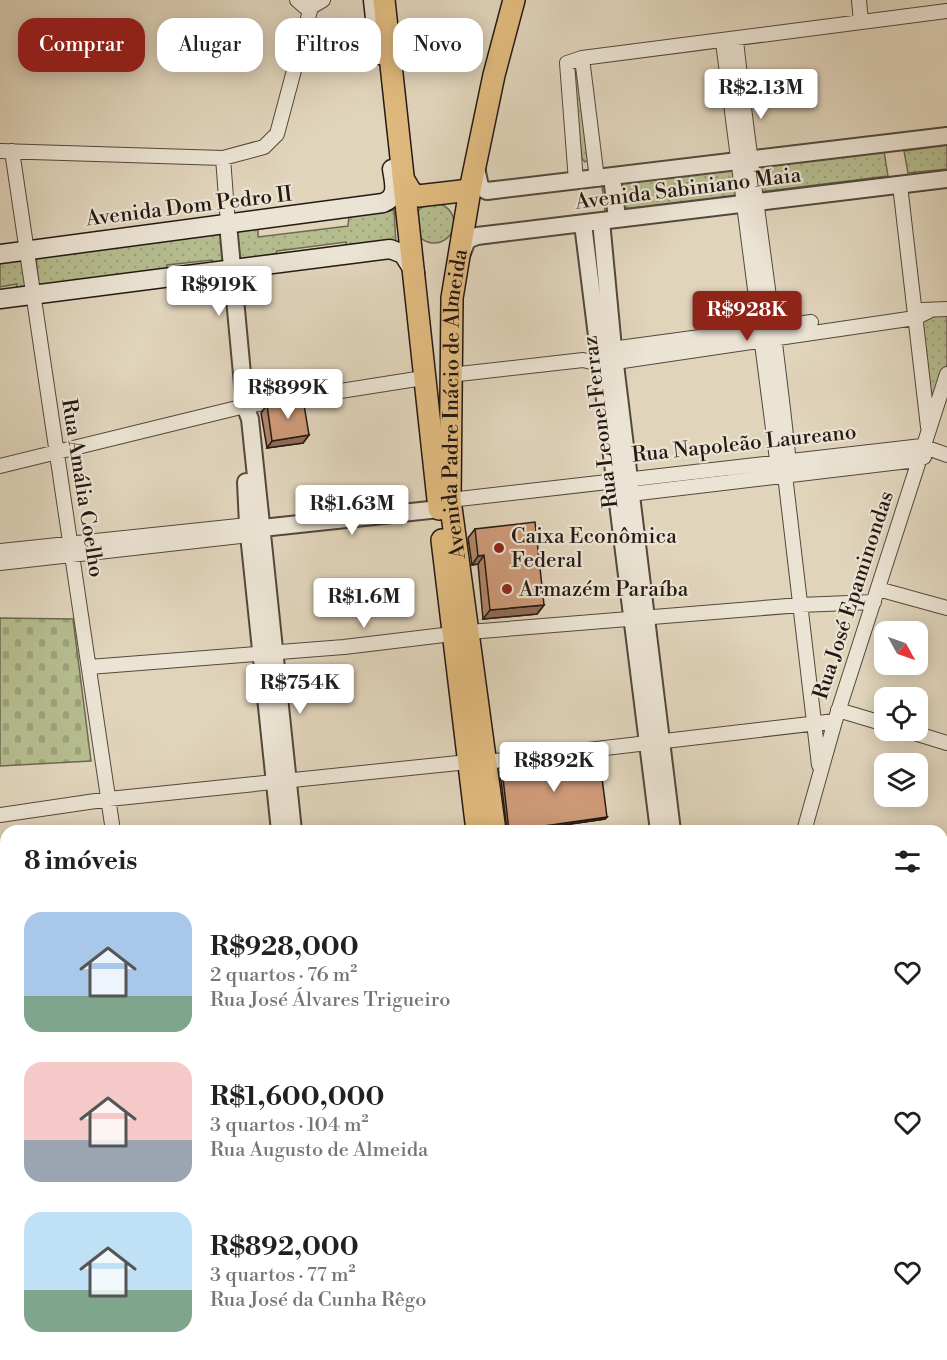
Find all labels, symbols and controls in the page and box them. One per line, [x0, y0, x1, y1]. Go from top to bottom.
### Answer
chip: Comprar [18, 18, 145, 72]
chip: Alugar [157, 18, 263, 72]
chip: Filtros [275, 18, 381, 72]
chip: Novo [393, 18, 483, 72]
pin: R$2.13M [706, 69, 816, 120]
text: R$2.13M [719, 76, 804, 101]
street label: Avenida Sabiniano Maia [573, 162, 803, 216]
street label: Avenida Dom Pedro II [83, 181, 294, 233]
street label: Avenida Padre Inácio de Almeida [437, 247, 474, 562]
pin: R$919K [170, 266, 268, 317]
text: R$919K [181, 273, 257, 298]
pin: R$928K [698, 291, 796, 342]
text: R$928K [707, 298, 787, 323]
street label: Rua Leonel Ferraz [578, 334, 624, 510]
pin: R$899K [239, 369, 337, 420]
text: R$899K [248, 376, 328, 401]
street label: Rua Amália Coelho [55, 397, 109, 579]
street label: Rua Napoleão Laureano [630, 419, 858, 469]
pin: R$1.63M [297, 485, 407, 536]
street label: Rua José Epaminondas [808, 488, 900, 703]
text: R$1.63M [309, 492, 395, 517]
place label: Caixa Econômica Federal [511, 524, 677, 574]
marker: Caixa Econômica Federal [492, 541, 506, 555]
place label: Armazém Paraíba [518, 577, 689, 603]
pin: R$1.6M [315, 578, 413, 629]
marker: Armazém Paraíba [500, 582, 514, 596]
text: R$1.6M [327, 585, 401, 610]
north arrow [874, 621, 928, 675]
map controls [874, 621, 928, 807]
pin: R$754K [251, 664, 349, 715]
text: R$754K [260, 671, 340, 696]
button: locate [874, 687, 928, 741]
pin: R$892K [505, 742, 603, 793]
text: R$892K [514, 749, 594, 774]
button: layers [874, 753, 928, 807]
text: 8 imóveis [24, 845, 137, 877]
icon: filters [891, 845, 924, 878]
text: R$928,000 [210, 931, 359, 963]
icon: home [72, 936, 144, 1008]
icon: heart [891, 956, 924, 989]
text: 2 quartos · 76 m² [210, 963, 357, 988]
text: Rua José Álvares Trigueiro [210, 988, 450, 1013]
text: R$1,600,000 [210, 1081, 384, 1113]
icon: home [72, 1086, 144, 1158]
icon: heart [891, 1106, 924, 1139]
text: 3 quartos · 104 m² [210, 1113, 368, 1138]
text: Rua Augusto de Almeida [210, 1138, 428, 1163]
text: R$892,000 [210, 1231, 359, 1263]
icon: home [72, 1236, 144, 1308]
icon: heart [891, 1256, 924, 1289]
text: 3 quartos · 77 m² [210, 1263, 355, 1288]
text: Rua José da Cunha Rêgo [210, 1288, 426, 1313]

